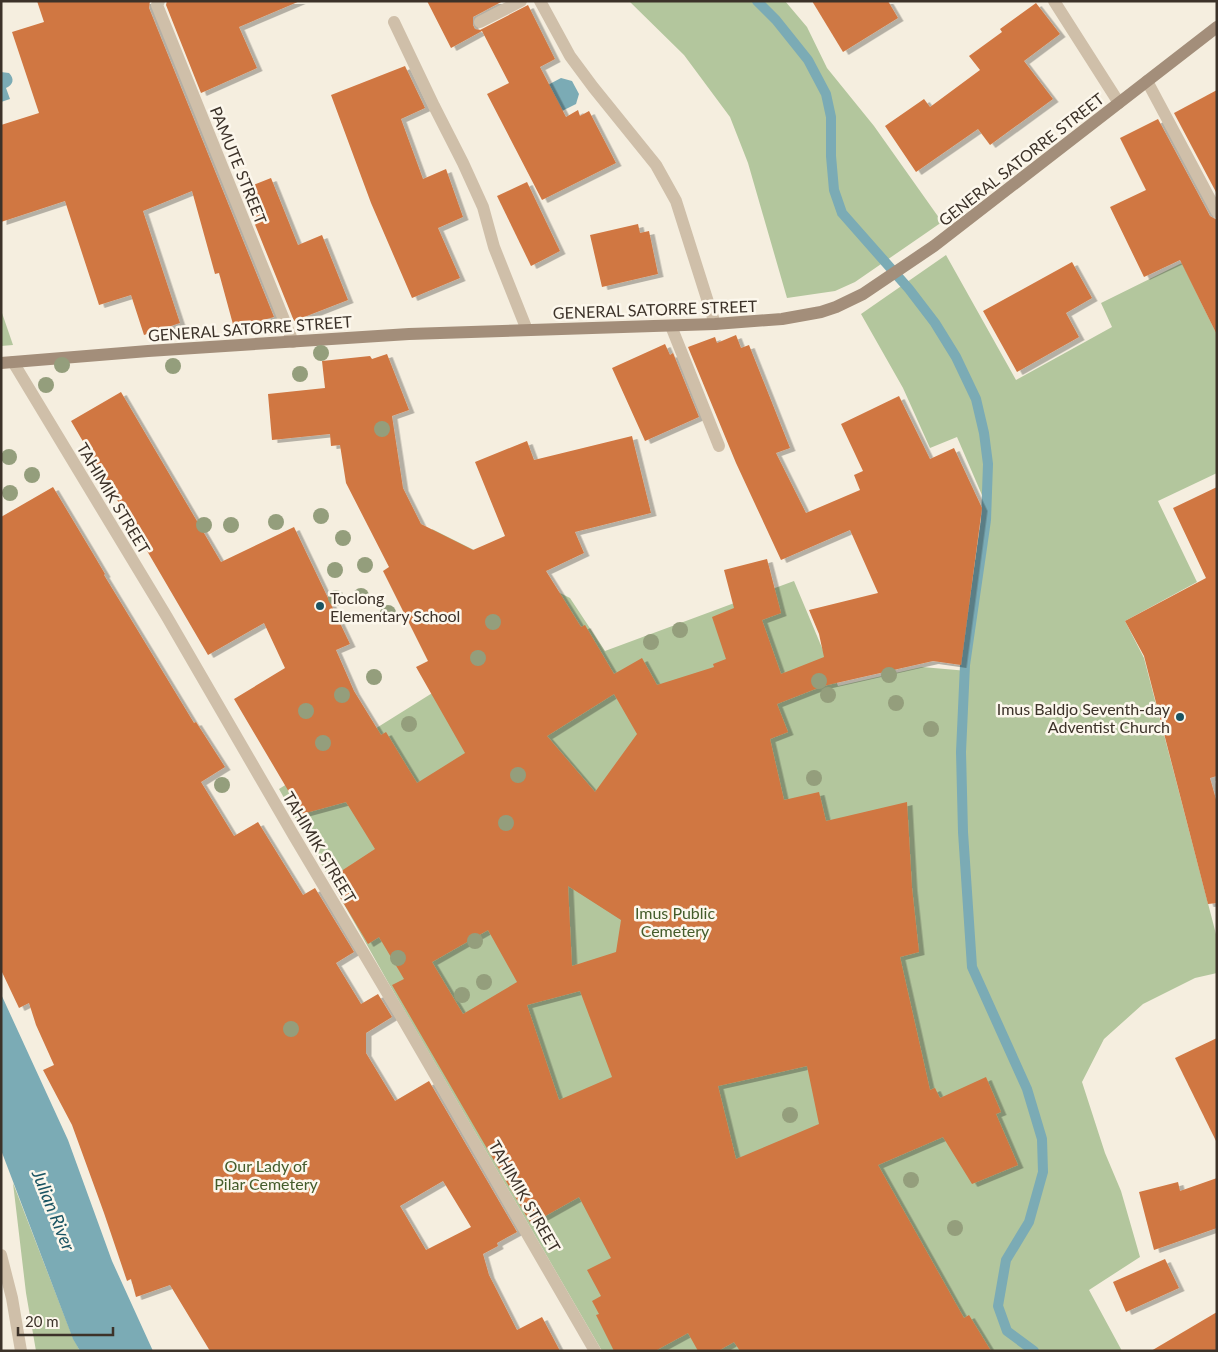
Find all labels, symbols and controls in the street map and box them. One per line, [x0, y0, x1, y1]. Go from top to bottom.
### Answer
street label: GENERAL SATORRE STREET [935, 88, 1108, 229]
street label: PAMUTE STREET [207, 103, 271, 227]
street label: GENERAL SATORRE STREET [552, 296, 758, 322]
street label: GENERAL SATORRE STREET [147, 311, 353, 345]
street label: TAHIMIK STREET [73, 439, 155, 557]
place label: Toclong Elementary School [330, 588, 460, 625]
marker: Toclong Elementary School [314, 600, 326, 612]
place label: Imus Baldjo Seventh-day Adventist Church [997, 699, 1171, 736]
marker: Imus Baldjo Seventh-day Adventist Church [1174, 711, 1186, 723]
street label: TAHIMIK STREET [279, 788, 361, 906]
park label: Imus Public Cemetery [635, 903, 715, 940]
street label: TAHIMIK STREET [485, 1137, 565, 1256]
park label: Our Lady of Pilar Cemetery [214, 1156, 318, 1193]
water label: Julian River [27, 1165, 81, 1254]
scale bar [18, 1304, 112, 1336]
text: 20 m [25, 1312, 59, 1330]

